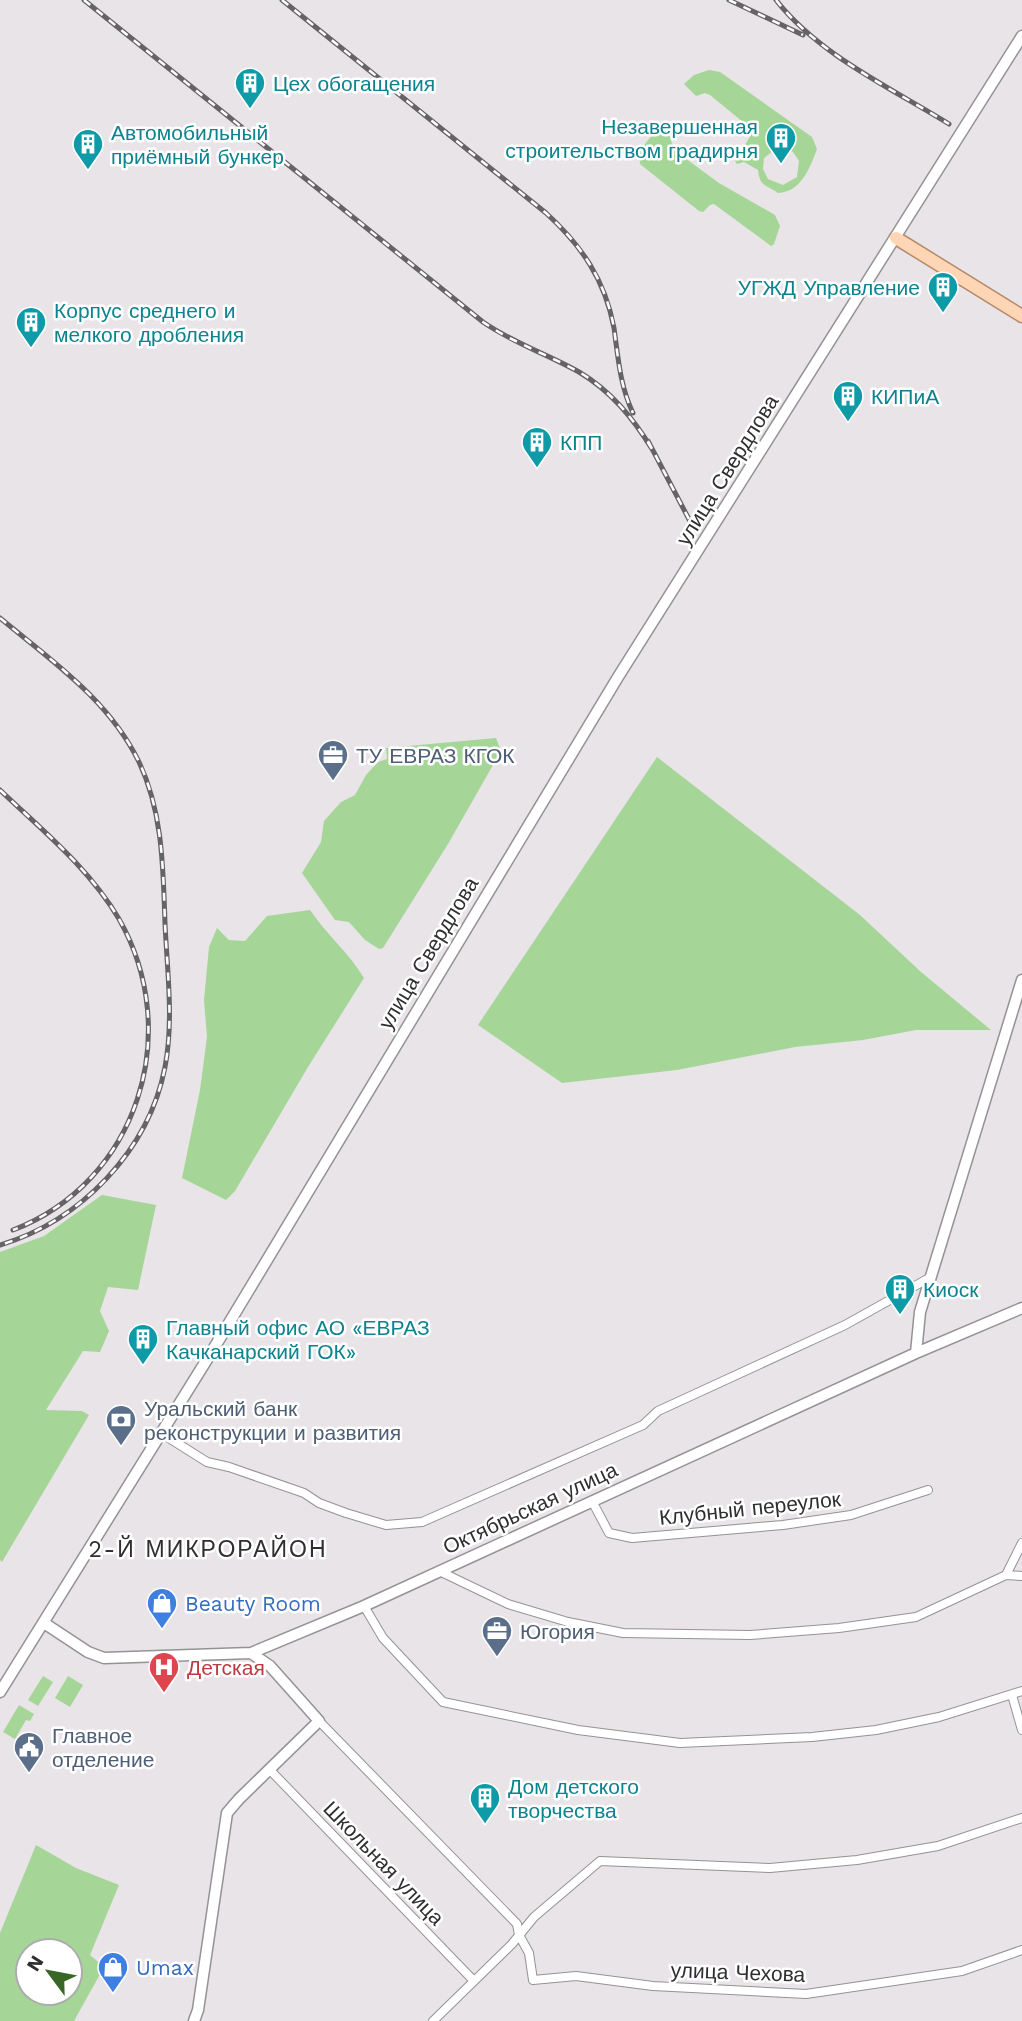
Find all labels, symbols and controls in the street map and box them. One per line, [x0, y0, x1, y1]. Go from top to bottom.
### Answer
building icon: Цех обогащения [233, 66, 267, 110]
place label: Цех обогащения [273, 71, 435, 96]
place label: Незавершенная строительством градирня [505, 114, 758, 163]
place label: Автомобильный приёмный бункер [111, 120, 284, 169]
building icon: Незавершенная строительством градирня [764, 121, 798, 165]
building icon: Автомобильный приёмный бункер [71, 127, 105, 171]
building icon: УГЖД Управление [926, 270, 960, 314]
place label: УГЖД Управление [738, 275, 920, 300]
place label: Корпус среднего и мелкого дробления [54, 298, 244, 347]
building icon: Корпус среднего и мелкого дробления [14, 305, 48, 349]
building icon: КИПиА [831, 379, 865, 423]
place label: КИПиА [871, 384, 939, 409]
street label: улица Свердлова [671, 390, 784, 550]
building icon: КПП [520, 425, 554, 469]
place label: КПП [560, 430, 602, 455]
office icon: ТУ ЕВРАЗ КГОК [316, 738, 350, 782]
place label: ТУ ЕВРАЗ КГОК [356, 743, 515, 768]
street label: улица Свердлова [373, 872, 483, 1034]
building icon: Киоск [883, 1272, 917, 1316]
place label: Киоск [923, 1277, 979, 1302]
place label: Главный офис АО «ЕВРАЗ Качканарский ГОК» [166, 1315, 430, 1364]
building icon: Главный офис АО «ЕВРАЗ Качканарский ГОК» [126, 1322, 160, 1366]
place label: Уральский банк реконструкции и развития [144, 1396, 401, 1445]
bank icon: Уральский банк реконструкции и развития [104, 1403, 138, 1447]
street label: Октябрьская улица [439, 1456, 621, 1559]
street label: Клубный переулок [658, 1486, 843, 1530]
district label: 2-Й МИКРОРАЙОН [88, 1535, 328, 1563]
shop icon: Beauty Room [145, 1586, 179, 1630]
place label: Beauty Room [185, 1591, 321, 1616]
office icon: Югория [480, 1614, 514, 1658]
place label: Югория [520, 1619, 595, 1644]
hospital icon: Детская [147, 1650, 181, 1694]
place label: Детская [187, 1655, 265, 1680]
place label: Главное отделение [52, 1723, 154, 1772]
public building icon: Главное отделение [12, 1730, 46, 1774]
place label: Дом детского творчества [508, 1774, 639, 1823]
building icon: Дом детского творчества [468, 1781, 502, 1825]
street label: Школьная улица [319, 1796, 450, 1930]
north arrow [14, 1937, 84, 2007]
shop icon: Umax [96, 1950, 130, 1994]
text: N [22, 1951, 48, 1975]
place label: Umax [136, 1955, 194, 1980]
street label: улица Чехова [670, 1957, 806, 1987]

